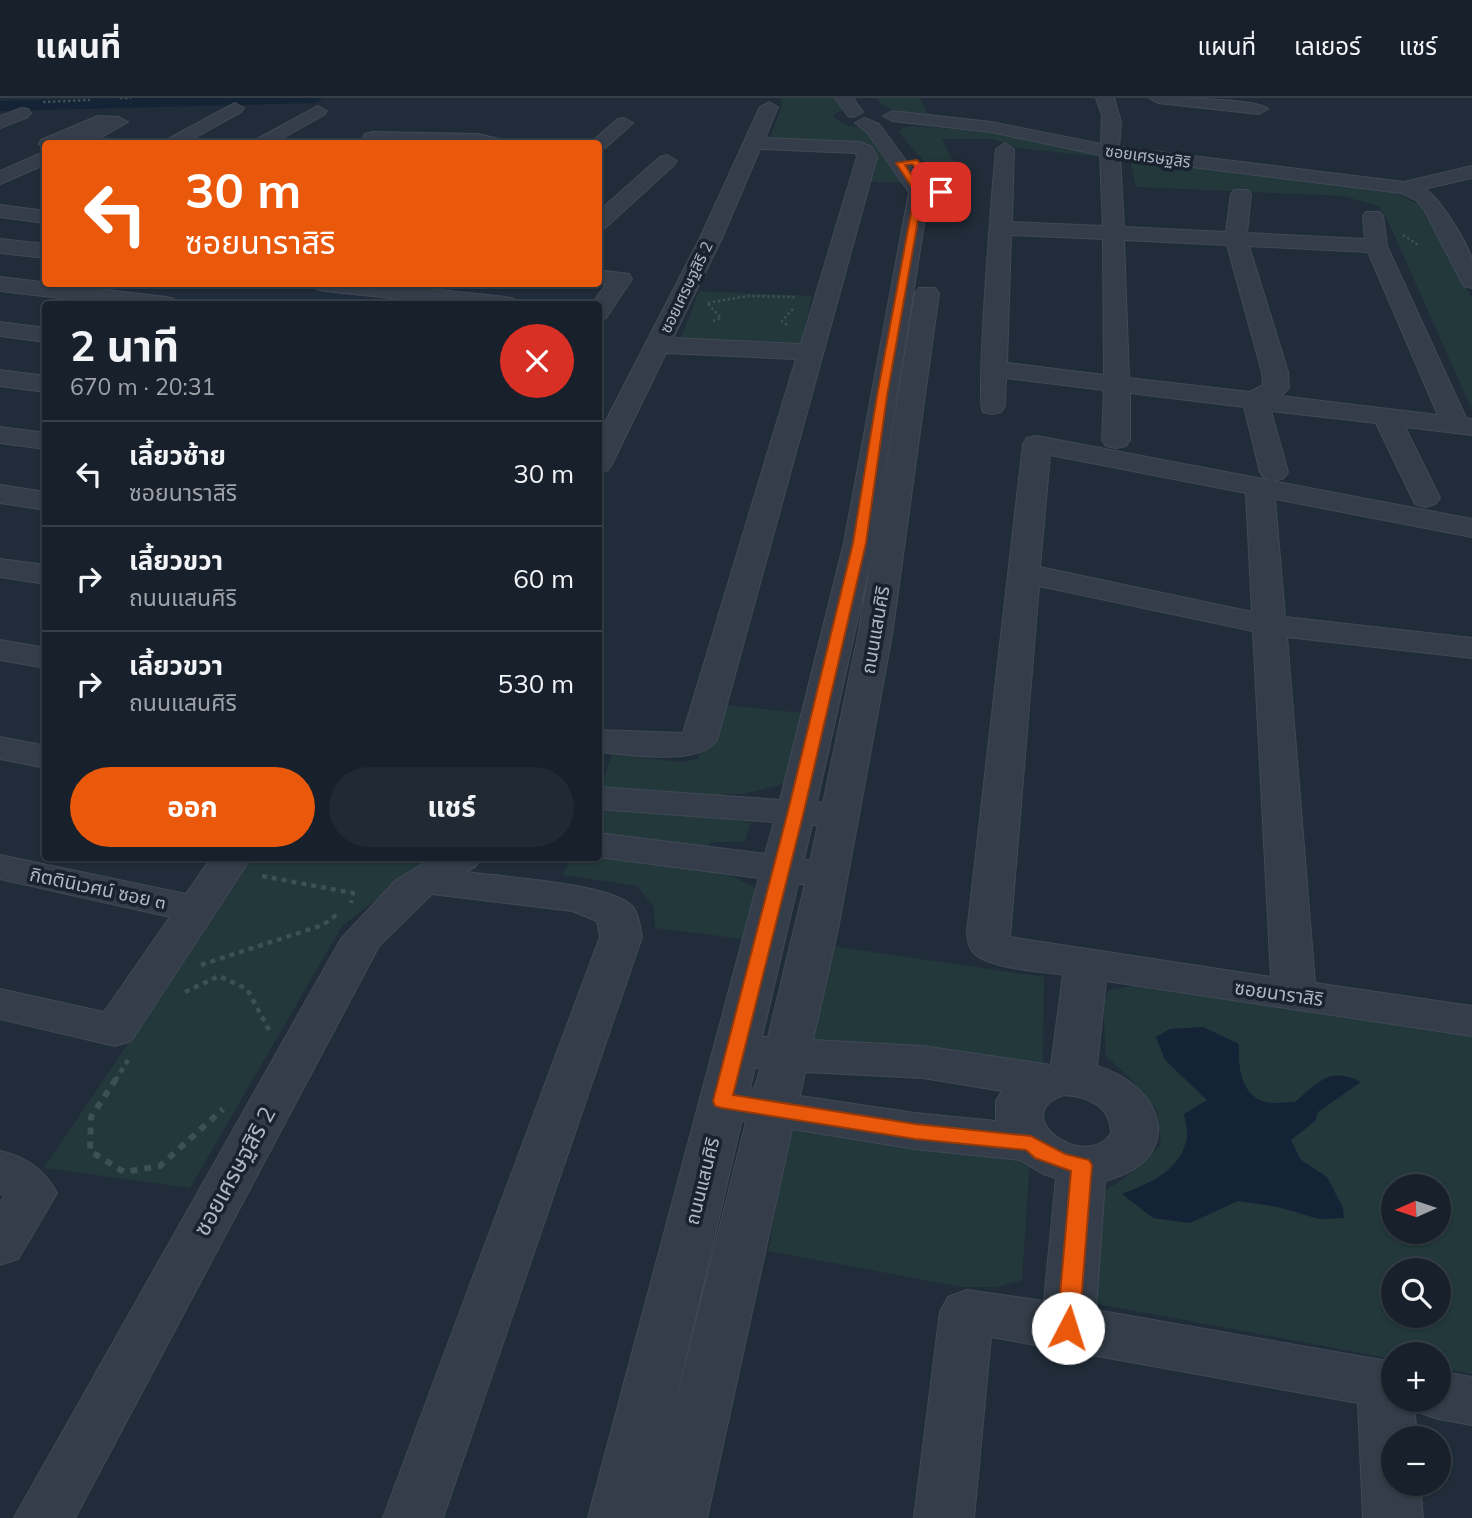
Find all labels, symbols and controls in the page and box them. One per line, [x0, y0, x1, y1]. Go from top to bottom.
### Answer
text: แผนที่ [35, 25, 121, 66]
text: แผนที่ [1198, 31, 1256, 61]
text: เลเยอร์ [1294, 31, 1361, 61]
text: แชร์ [1399, 31, 1437, 61]
street label: ซอยเศรษฐสิริ [1104, 140, 1192, 172]
text: 30 m [185, 159, 301, 220]
pin [911, 162, 971, 222]
icon: left [70, 168, 161, 259]
icon: arrive [922, 173, 960, 211]
text: ซอยนาราสิริ [185, 222, 335, 262]
street label: ซอยเศรษฐสิริ 2 [655, 238, 717, 336]
text: 2 นาที [70, 319, 179, 372]
button: close [500, 324, 574, 398]
text: 670 m · 20:31 [70, 372, 215, 401]
text: เลี้ยวซ้าย [129, 439, 226, 472]
icon: left [70, 455, 108, 493]
text: 30 m [513, 457, 574, 490]
text: ซอยนาราสิริ [129, 478, 237, 507]
text: เลี้ยวขวา [129, 544, 223, 577]
icon: right [70, 560, 108, 598]
text: 60 m [513, 562, 574, 595]
text: ถนนแสนศิริ [129, 583, 237, 612]
street label: ถนนแสนศิริ [855, 584, 895, 676]
text: เลี้ยวขวา [129, 649, 223, 682]
icon: right [70, 665, 108, 703]
text: 530 m [498, 667, 574, 700]
text: ถนนแสนศิริ [129, 688, 237, 717]
button: ออก [70, 767, 315, 847]
button: แชร์ [329, 767, 574, 847]
street label: กิตตินิเวศน์ ซอย ๓ [28, 862, 168, 914]
street label: ซอยนาราสิริ [1233, 975, 1325, 1011]
street label: ซอยเศรษฐสิริ 2 [187, 1101, 281, 1241]
street label: ถนนแสนศิริ [680, 1135, 724, 1227]
north arrow [1381, 1174, 1451, 1244]
map controls [1381, 1174, 1451, 1496]
button: search [1381, 1258, 1451, 1328]
position arrow [1031, 1291, 1105, 1365]
button: + [1381, 1342, 1451, 1412]
button: − [1381, 1426, 1451, 1496]

